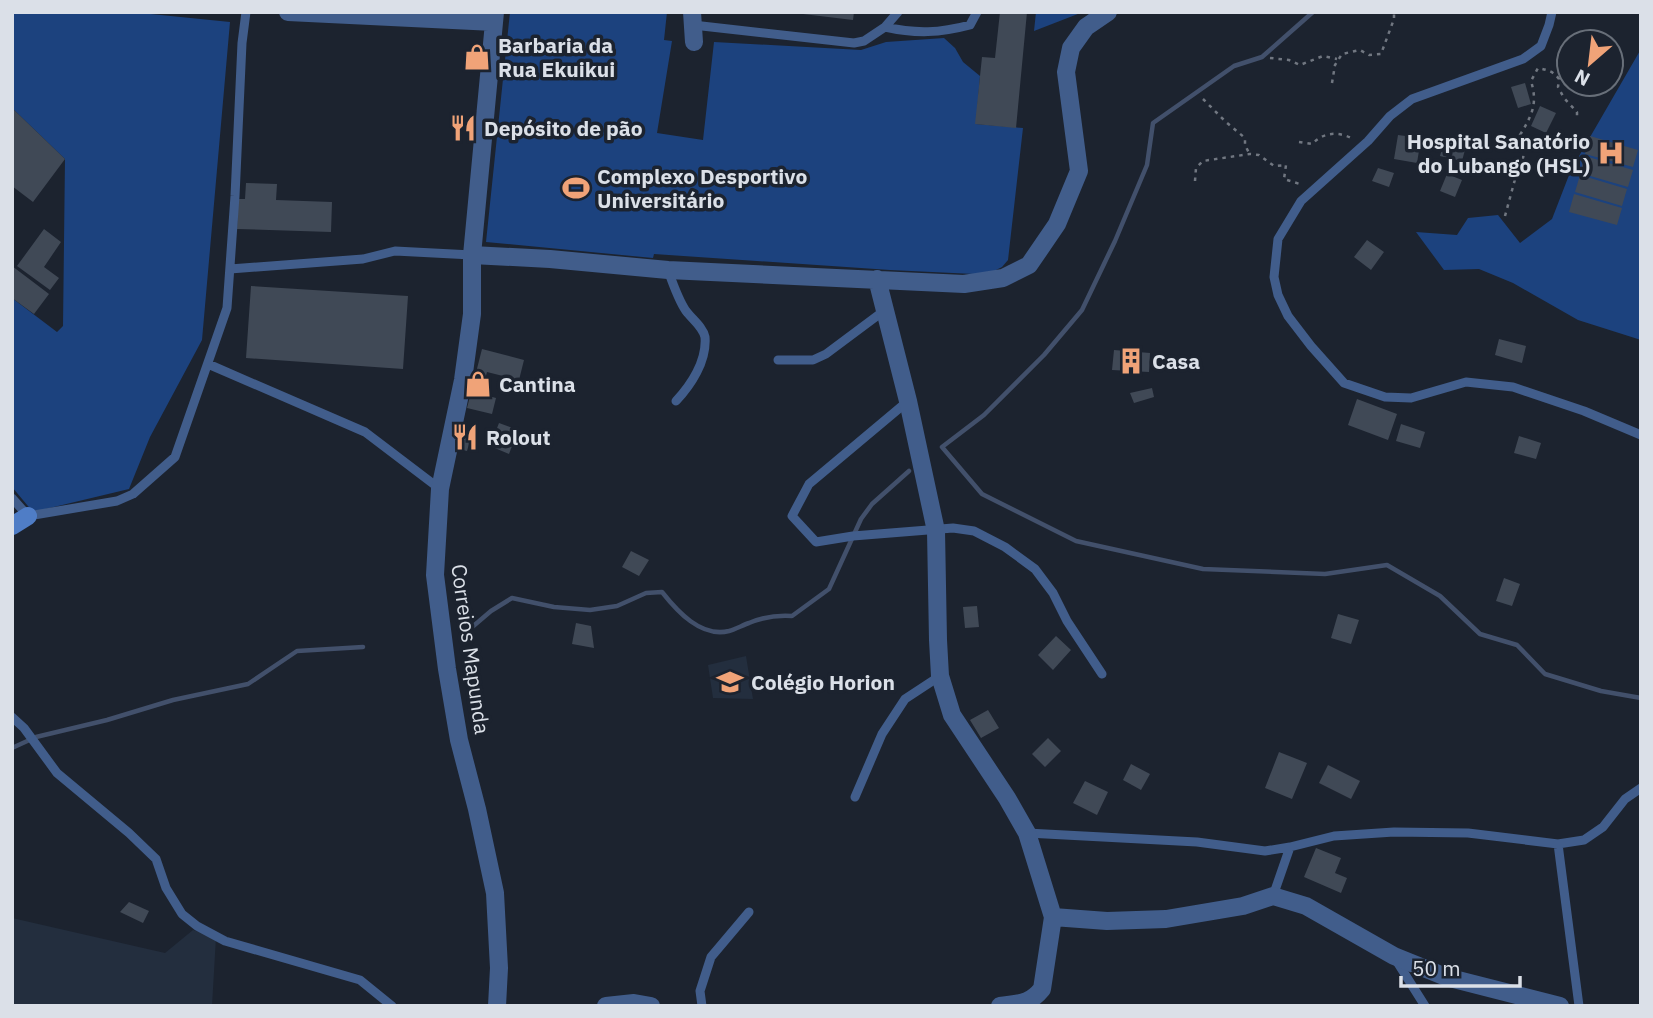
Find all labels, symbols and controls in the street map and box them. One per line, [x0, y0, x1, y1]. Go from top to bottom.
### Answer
north arrow [1555, 28, 1625, 98]
place label: Barbaria da Rua Ekuikui [498, 31, 615, 83]
shop icon: Barbaria da Rua Ekuikui [462, 42, 492, 72]
text: N [1570, 64, 1594, 92]
restaurant icon: Depósito de pão [448, 113, 478, 143]
place label: Depósito de pão [484, 114, 643, 142]
place label: Hospital Sanatório do Lubango (HSL) [1407, 127, 1590, 179]
hospital icon: Hospital Sanatório do Lubango (HSL) [1596, 138, 1626, 168]
place label: Complexo Desportivo Universitário [597, 162, 807, 214]
sports icon: Complexo Desportivo Universitário [561, 173, 591, 203]
building icon: Casa [1116, 346, 1146, 376]
place label: Casa [1152, 347, 1200, 375]
shop icon: Cantina [463, 369, 493, 399]
place label: Cantina [499, 370, 576, 398]
restaurant icon: Rolout [450, 422, 480, 452]
place label: Rolout [486, 423, 550, 451]
street label: Correios Mapunda [445, 562, 497, 736]
school or university icon: Colégio Horion [715, 667, 745, 697]
place label: Colégio Horion [751, 668, 895, 696]
scale bar [1401, 944, 1520, 988]
text: 50 m [1412, 954, 1461, 982]

